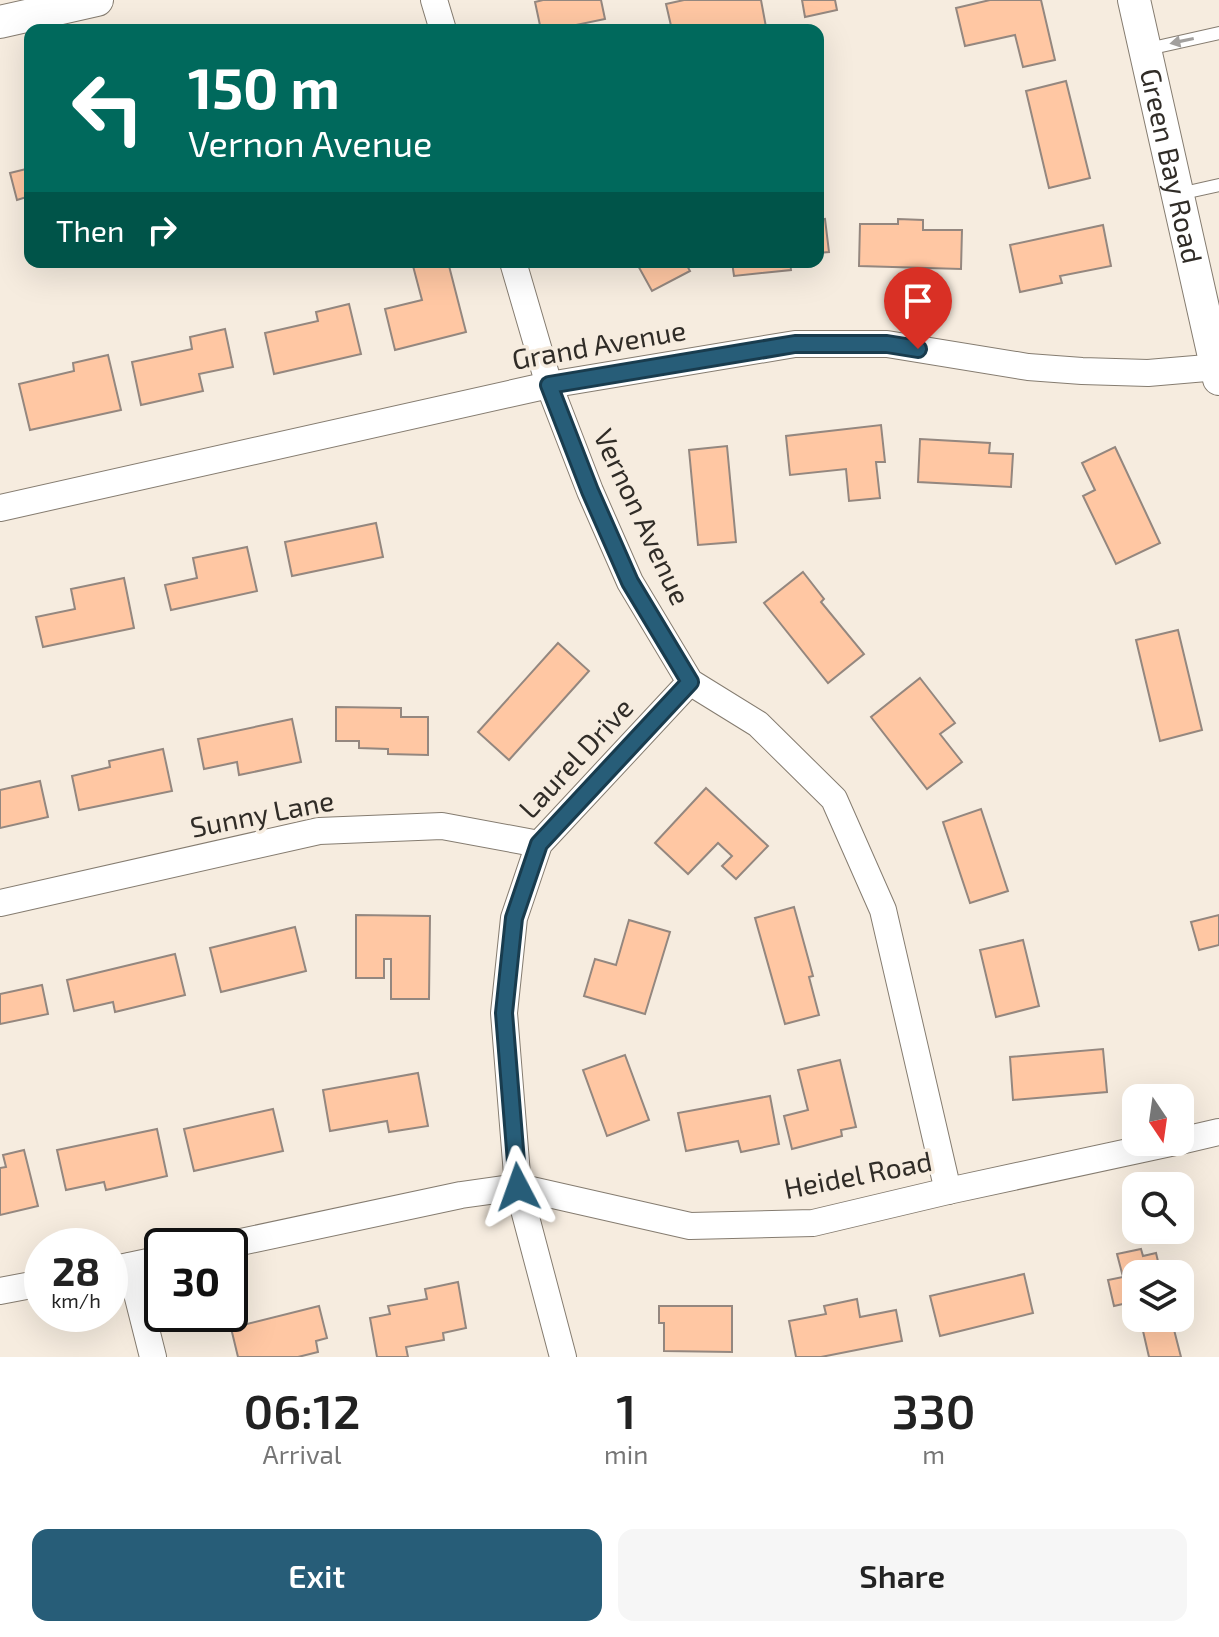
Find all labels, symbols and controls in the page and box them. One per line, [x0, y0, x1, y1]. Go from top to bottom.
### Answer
one-way arrow [1169, 35, 1194, 48]
text: 150 m [188, 53, 340, 120]
icon: left [56, 56, 160, 160]
street label: Green Bay Road [1134, 65, 1211, 266]
text: Vernon Avenue [188, 121, 432, 164]
icon: right [140, 208, 184, 252]
text: Then [56, 212, 124, 248]
pin [884, 267, 952, 349]
icon: arrive [896, 279, 940, 323]
street label: Grand Avenue [509, 312, 688, 376]
street label: Vernon Avenue [587, 423, 698, 610]
street label: Laurel Drive [511, 690, 640, 824]
street label: Sunny Lane [187, 782, 337, 844]
north arrow [1122, 1084, 1194, 1156]
map controls [1122, 1084, 1194, 1332]
street label: Heidel Road [781, 1143, 935, 1205]
position arrow [476, 1145, 560, 1229]
button: search [1122, 1172, 1194, 1244]
speed limit sign: 30 [144, 1228, 248, 1332]
text: 28 [52, 1246, 100, 1294]
button: layers [1122, 1260, 1194, 1332]
text: km/h [51, 1288, 101, 1312]
text: 06:12 [243, 1381, 361, 1439]
text: 1 [616, 1381, 636, 1439]
text: 330 [892, 1381, 976, 1439]
text: Arrival [262, 1438, 342, 1469]
text: min [604, 1438, 648, 1469]
text: m [922, 1438, 945, 1469]
button: Exit [32, 1529, 602, 1621]
button: Share [618, 1529, 1187, 1621]

